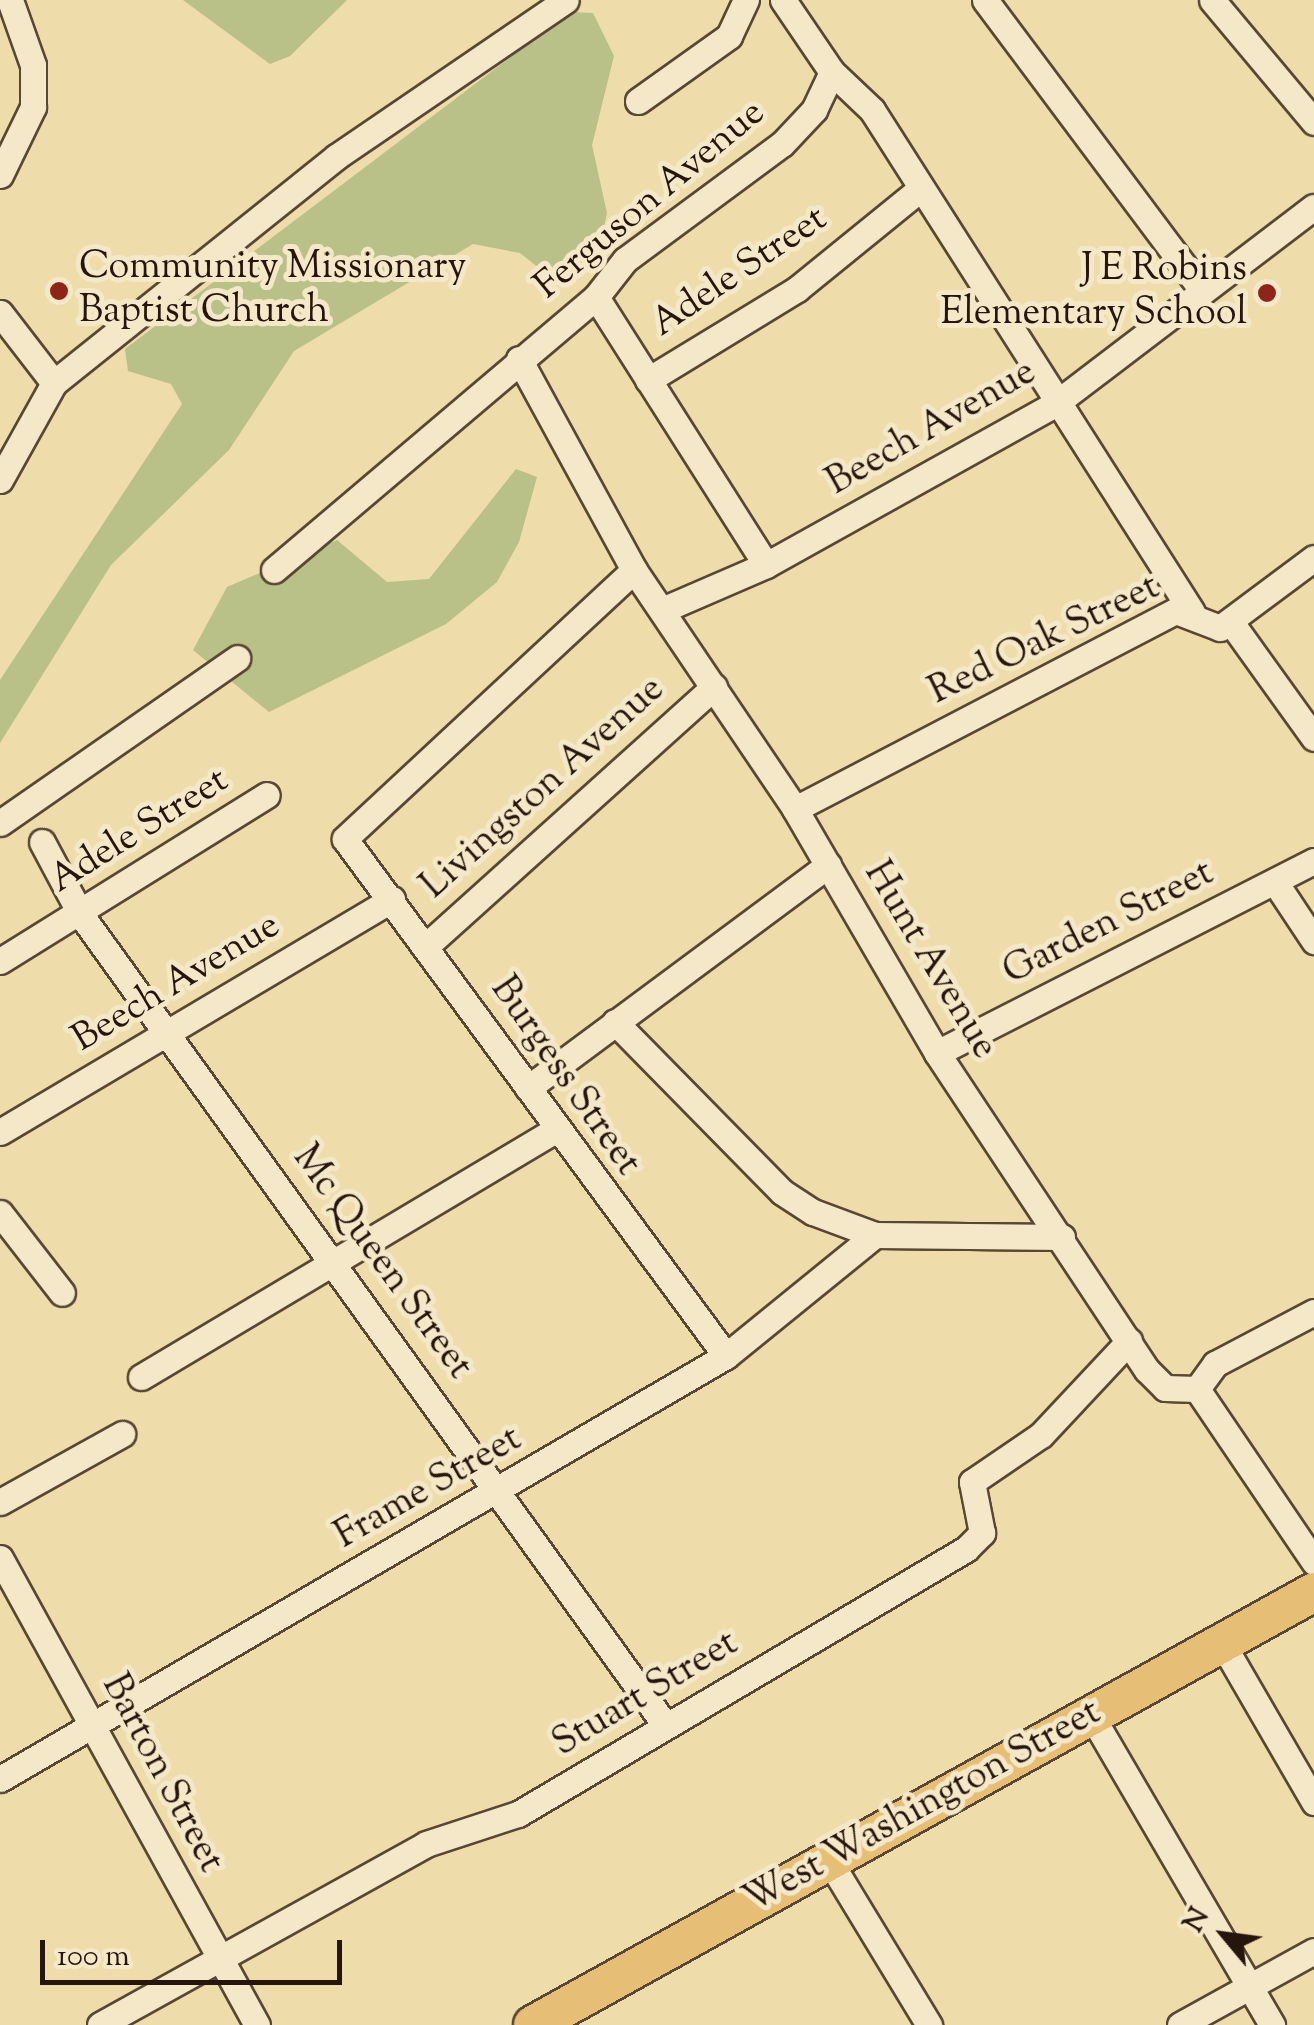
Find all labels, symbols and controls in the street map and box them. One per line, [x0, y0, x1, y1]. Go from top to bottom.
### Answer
street label: Ferguson Avenue [527, 92, 775, 310]
street label: Adele Street [644, 198, 836, 348]
place label: Community Missionary Baptist Church [79, 246, 466, 336]
place label: J E Robins Elementary School [940, 248, 1247, 338]
marker: Community Missionary Baptist Church [48, 280, 70, 302]
marker: J E Robins Elementary School [1256, 282, 1278, 304]
street label: Beech Avenue [819, 351, 1045, 507]
street label: Red Oak Street [923, 566, 1167, 716]
street label: Livingston Avenue [413, 668, 675, 910]
street label: Adele Street [42, 759, 238, 905]
street label: Garden Street [996, 852, 1222, 996]
street label: Hunt Avenue [852, 854, 1006, 1068]
street label: Beech Avenue [65, 904, 289, 1064]
street label: Burgess Street [479, 969, 649, 1185]
street label: Mc Queen Street [281, 1137, 481, 1389]
street label: Frame Street [328, 1417, 530, 1561]
street label: Stuart Street [545, 1622, 747, 1768]
street label: Barton Street [90, 1667, 232, 1881]
street label: West Washington Street [737, 1691, 1109, 1925]
north arrow [1174, 1885, 1274, 1985]
text: N [1175, 1901, 1221, 1940]
scale bar [45, 1920, 348, 1982]
text: 100 m [57, 1936, 130, 1979]

